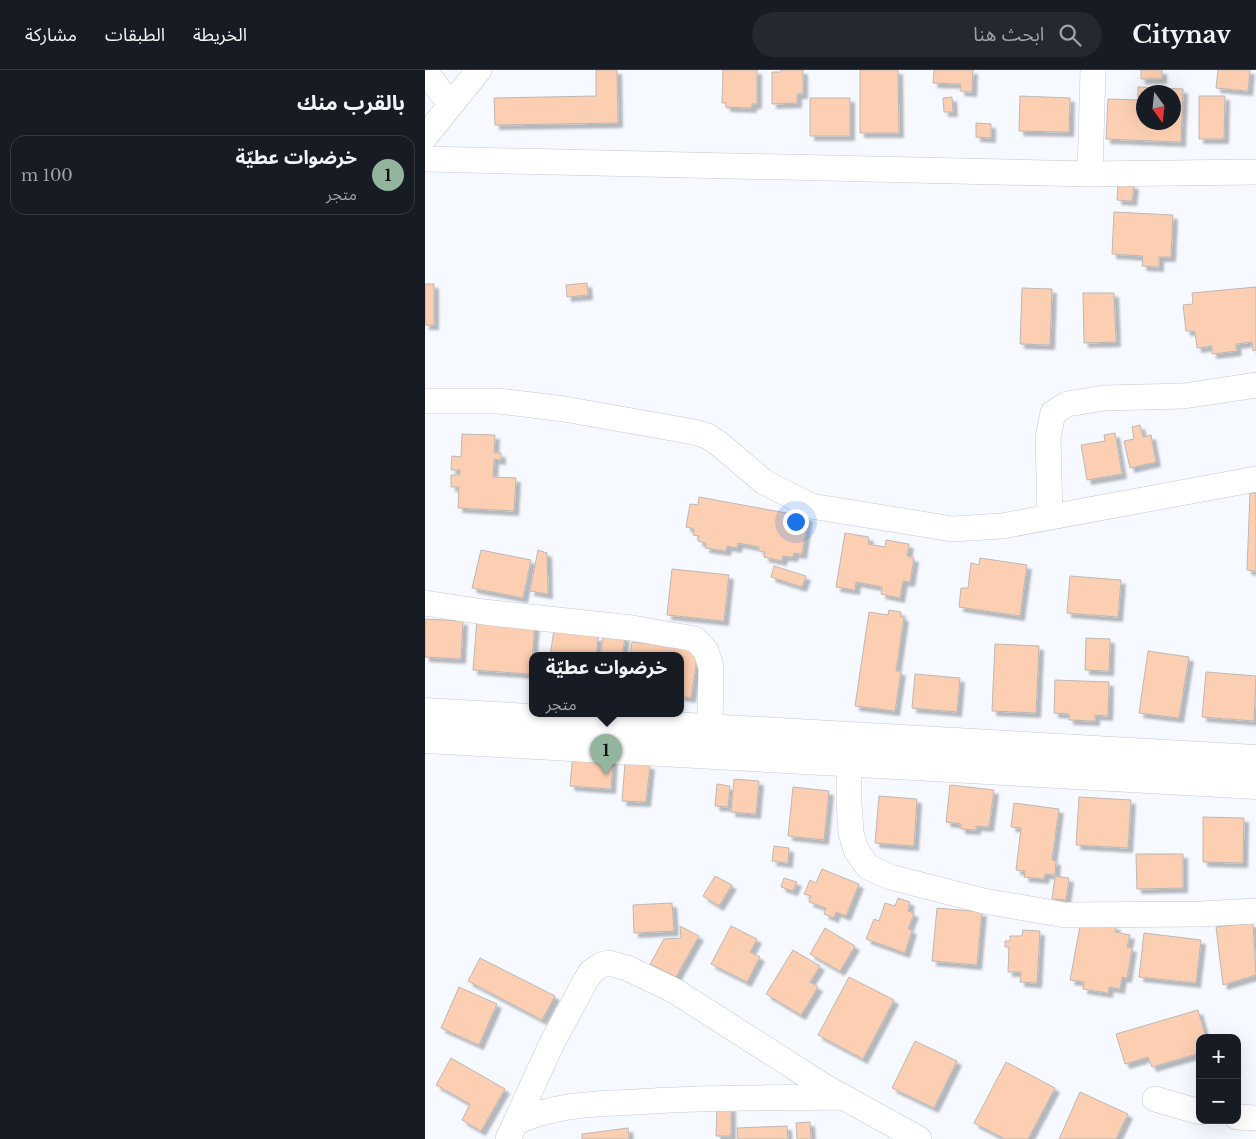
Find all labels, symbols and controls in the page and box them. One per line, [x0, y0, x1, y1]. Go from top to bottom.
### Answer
search box [752, 12, 1102, 57]
text: Citynav [1132, 20, 1231, 49]
icon: search [1056, 21, 1084, 49]
text: ابحث هنا [973, 23, 1044, 46]
text: مشاركة [25, 24, 77, 46]
text: الطبقات [105, 24, 165, 46]
text: الخريطة [193, 24, 247, 46]
north arrow [1136, 85, 1181, 130]
text: بالقرب منك [297, 90, 405, 116]
text: خرضوات عطيّة [236, 146, 357, 169]
text: 100 m [21, 165, 73, 185]
text: 1 [385, 165, 392, 185]
text: متجر [326, 184, 357, 204]
your location [783, 509, 809, 535]
popup [529, 652, 684, 717]
text: خرضوات عطيّة [546, 656, 667, 679]
text: متجر [546, 694, 577, 714]
pin: 1 [590, 734, 622, 775]
map controls [1196, 1034, 1241, 1124]
button: + [1196, 1034, 1241, 1079]
button: − [1196, 1079, 1241, 1124]

